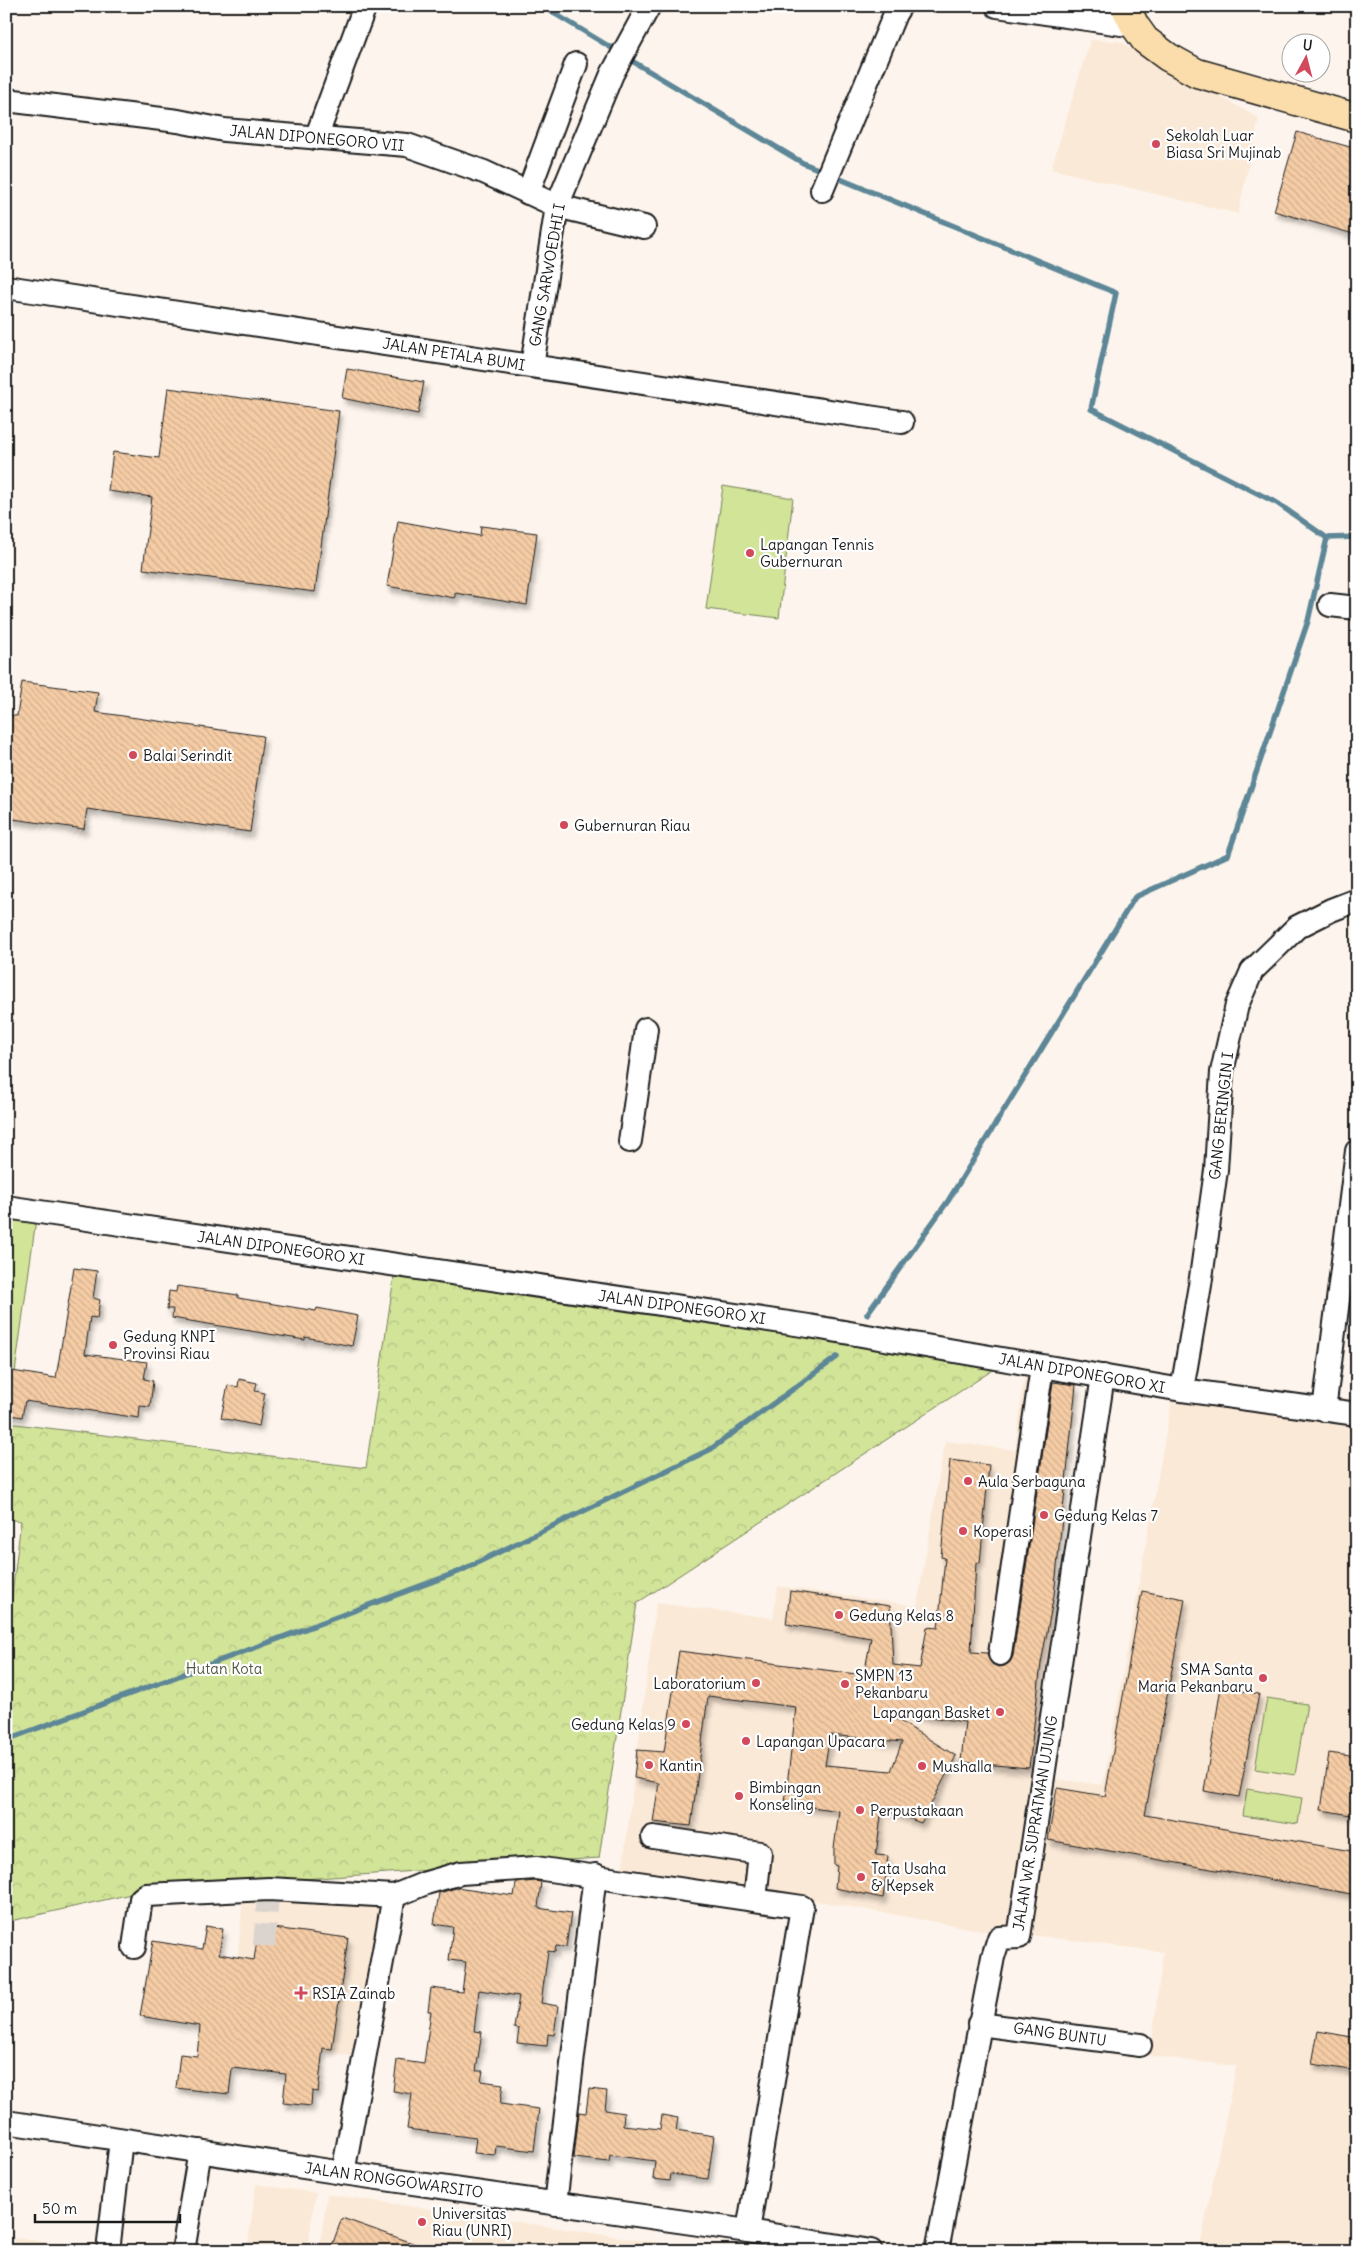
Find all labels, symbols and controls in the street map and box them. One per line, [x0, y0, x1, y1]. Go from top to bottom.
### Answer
north arrow [1280, 32, 1330, 82]
text: U [1302, 36, 1313, 55]
street label: JALAN DIPONEGORO VII [229, 121, 405, 155]
place label: Sekolah Luar Biasa Sri Mujinab [1166, 126, 1281, 162]
marker: Sekolah Luar Biasa Sri Mujinab [1150, 138, 1162, 150]
street label: GANG SARWOEDHI I [525, 202, 569, 348]
street label: JALAN PETALA BUMI [381, 333, 527, 375]
place label: Lapangan Tennis Gubernuran [760, 535, 874, 571]
marker: Lapangan Tennis Gubernuran [744, 547, 756, 559]
place label: Balai Serindit [143, 746, 232, 765]
marker: Balai Serindit [127, 749, 139, 761]
place label: Gubernuran Riau [574, 816, 691, 835]
marker: Gubernuran Riau [558, 819, 570, 831]
street label: GANG BERINGIN I [1205, 1051, 1237, 1181]
street label: JALAN DIPONEGORO XI [196, 1227, 366, 1269]
street label: JALAN DIPONEGORO XI [597, 1286, 767, 1328]
place label: Gedung KNPI Provinsi Riau [123, 1327, 215, 1363]
marker: Gedung KNPI Provinsi Riau [107, 1339, 119, 1351]
street label: JALAN DIPONEGORO XI [997, 1349, 1167, 1397]
place label: Aula Serbaguna [978, 1472, 1086, 1491]
marker: Aula Serbaguna [962, 1475, 974, 1487]
place label: Gedung Kelas 7 [1054, 1506, 1158, 1525]
marker: Gedung Kelas 7 [1038, 1509, 1050, 1521]
place label: Koperasi [973, 1522, 1032, 1541]
marker: Koperasi [957, 1525, 969, 1537]
place label: Gedung Kelas 8 [849, 1606, 954, 1625]
marker: Gedung Kelas 8 [833, 1609, 845, 1621]
park label: Hutan Kota [186, 1659, 263, 1678]
place label: SMA Santa Maria Pekanbaru [1138, 1660, 1253, 1696]
place label: SMPN 13 Pekanbaru [855, 1666, 928, 1702]
marker: SMA Santa Maria Pekanbaru [1257, 1672, 1269, 1684]
place label: Laboratorium [653, 1674, 746, 1693]
marker: Laboratorium [750, 1677, 762, 1689]
marker: SMPN 13 Pekanbaru [839, 1678, 851, 1690]
place label: Lapangan Basket [873, 1703, 990, 1722]
marker: Lapangan Basket [994, 1706, 1006, 1718]
street label: JALAN WR. SUPRATMAN UJUNG [1009, 1714, 1061, 1932]
place label: Gedung Kelas 9 [571, 1715, 676, 1734]
marker: Gedung Kelas 9 [680, 1718, 692, 1730]
place label: Lapangan Upacara [756, 1732, 886, 1751]
marker: Lapangan Upacara [740, 1735, 752, 1747]
place label: Kantin [659, 1756, 703, 1775]
place label: Mushalla [932, 1757, 993, 1776]
marker: Kantin [643, 1759, 655, 1771]
marker: Mushalla [916, 1760, 928, 1772]
place label: Bimbingan Konseling [749, 1778, 822, 1814]
marker: Bimbingan Konseling [733, 1790, 745, 1802]
place label: Perpustakaan [870, 1801, 964, 1820]
marker: Perpustakaan [854, 1804, 866, 1816]
place label: Tata Usaha & Kepsek [871, 1859, 947, 1895]
marker: Tata Usaha & Kepsek [855, 1871, 867, 1883]
place label: RSIA Zainab [312, 1984, 395, 2003]
marker: RSIA Zainab [294, 1986, 308, 2000]
street label: GANG BUNTU [1012, 2018, 1108, 2050]
street label: JALAN RONGGOWARSITO [304, 2158, 484, 2202]
scale bar [35, 2192, 180, 2224]
text: 50 m [42, 2199, 77, 2218]
place label: Universitas Riau (UNRI) [432, 2204, 512, 2240]
marker: Universitas Riau (UNRI) [416, 2216, 428, 2228]

